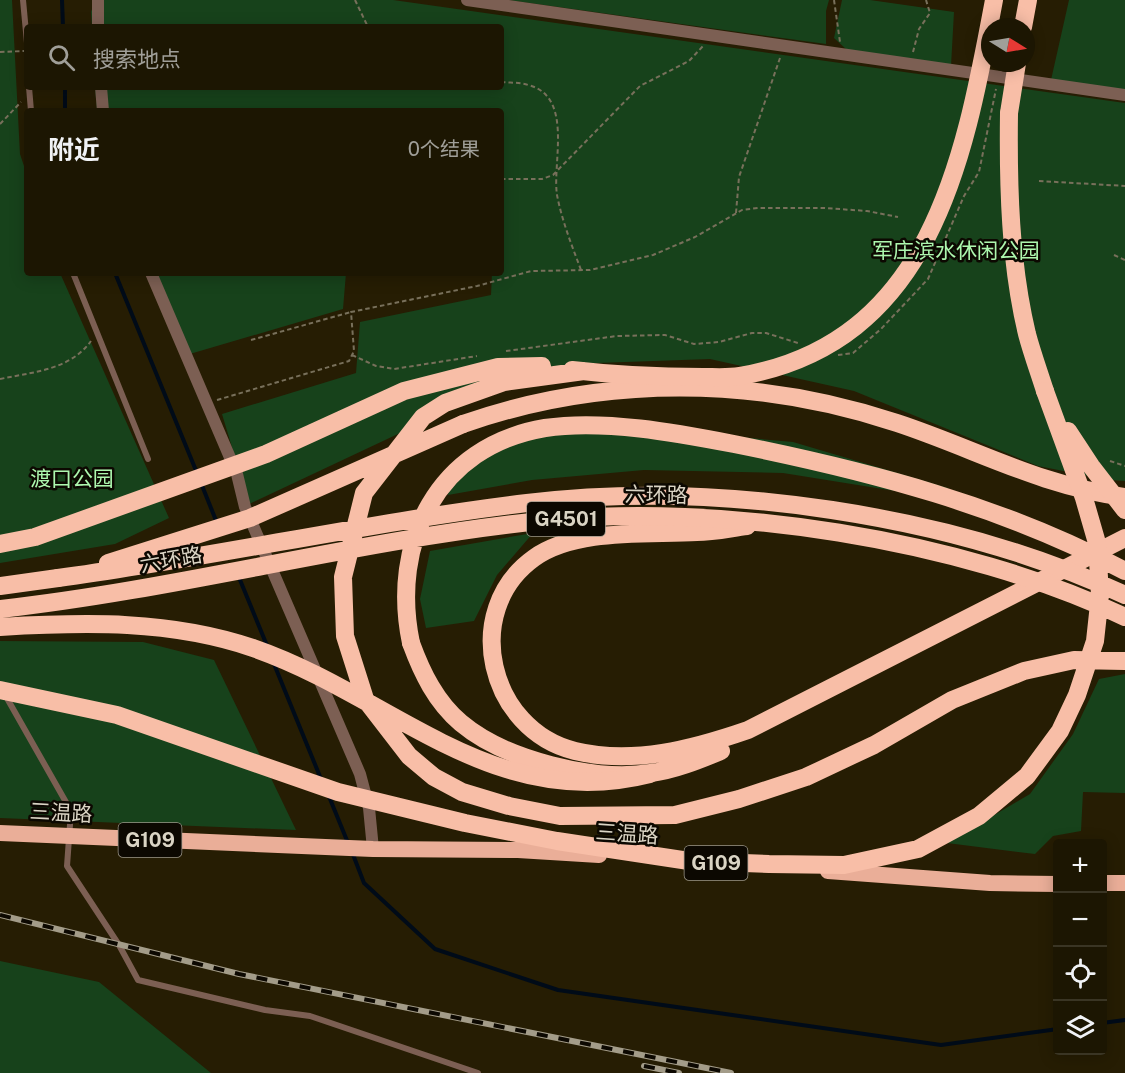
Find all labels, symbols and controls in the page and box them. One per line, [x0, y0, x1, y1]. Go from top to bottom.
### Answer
north arrow [981, 18, 1035, 72]
search box [24, 24, 504, 90]
icon: search [45, 41, 78, 74]
text: 搜索地点 [93, 46, 181, 72]
text: 附近 [48, 134, 100, 165]
text: 0个结果 [408, 137, 480, 161]
park label: 军庄滨水休闲公园 [872, 238, 1040, 263]
park label: 渡口公园 [30, 466, 114, 491]
street label: 六环路 [624, 481, 688, 508]
road number: G4501 [527, 502, 605, 536]
street label: 六环路 [138, 542, 204, 577]
street label: 三温路 [29, 798, 93, 827]
street label: 三温路 [595, 819, 659, 848]
road number: G109 [118, 823, 182, 857]
map controls [1053, 839, 1107, 1055]
button: + [1053, 839, 1107, 893]
road number: G109 [684, 846, 748, 880]
button: − [1053, 893, 1107, 947]
button: locate [1053, 947, 1107, 1001]
button: layers [1053, 1001, 1107, 1055]

